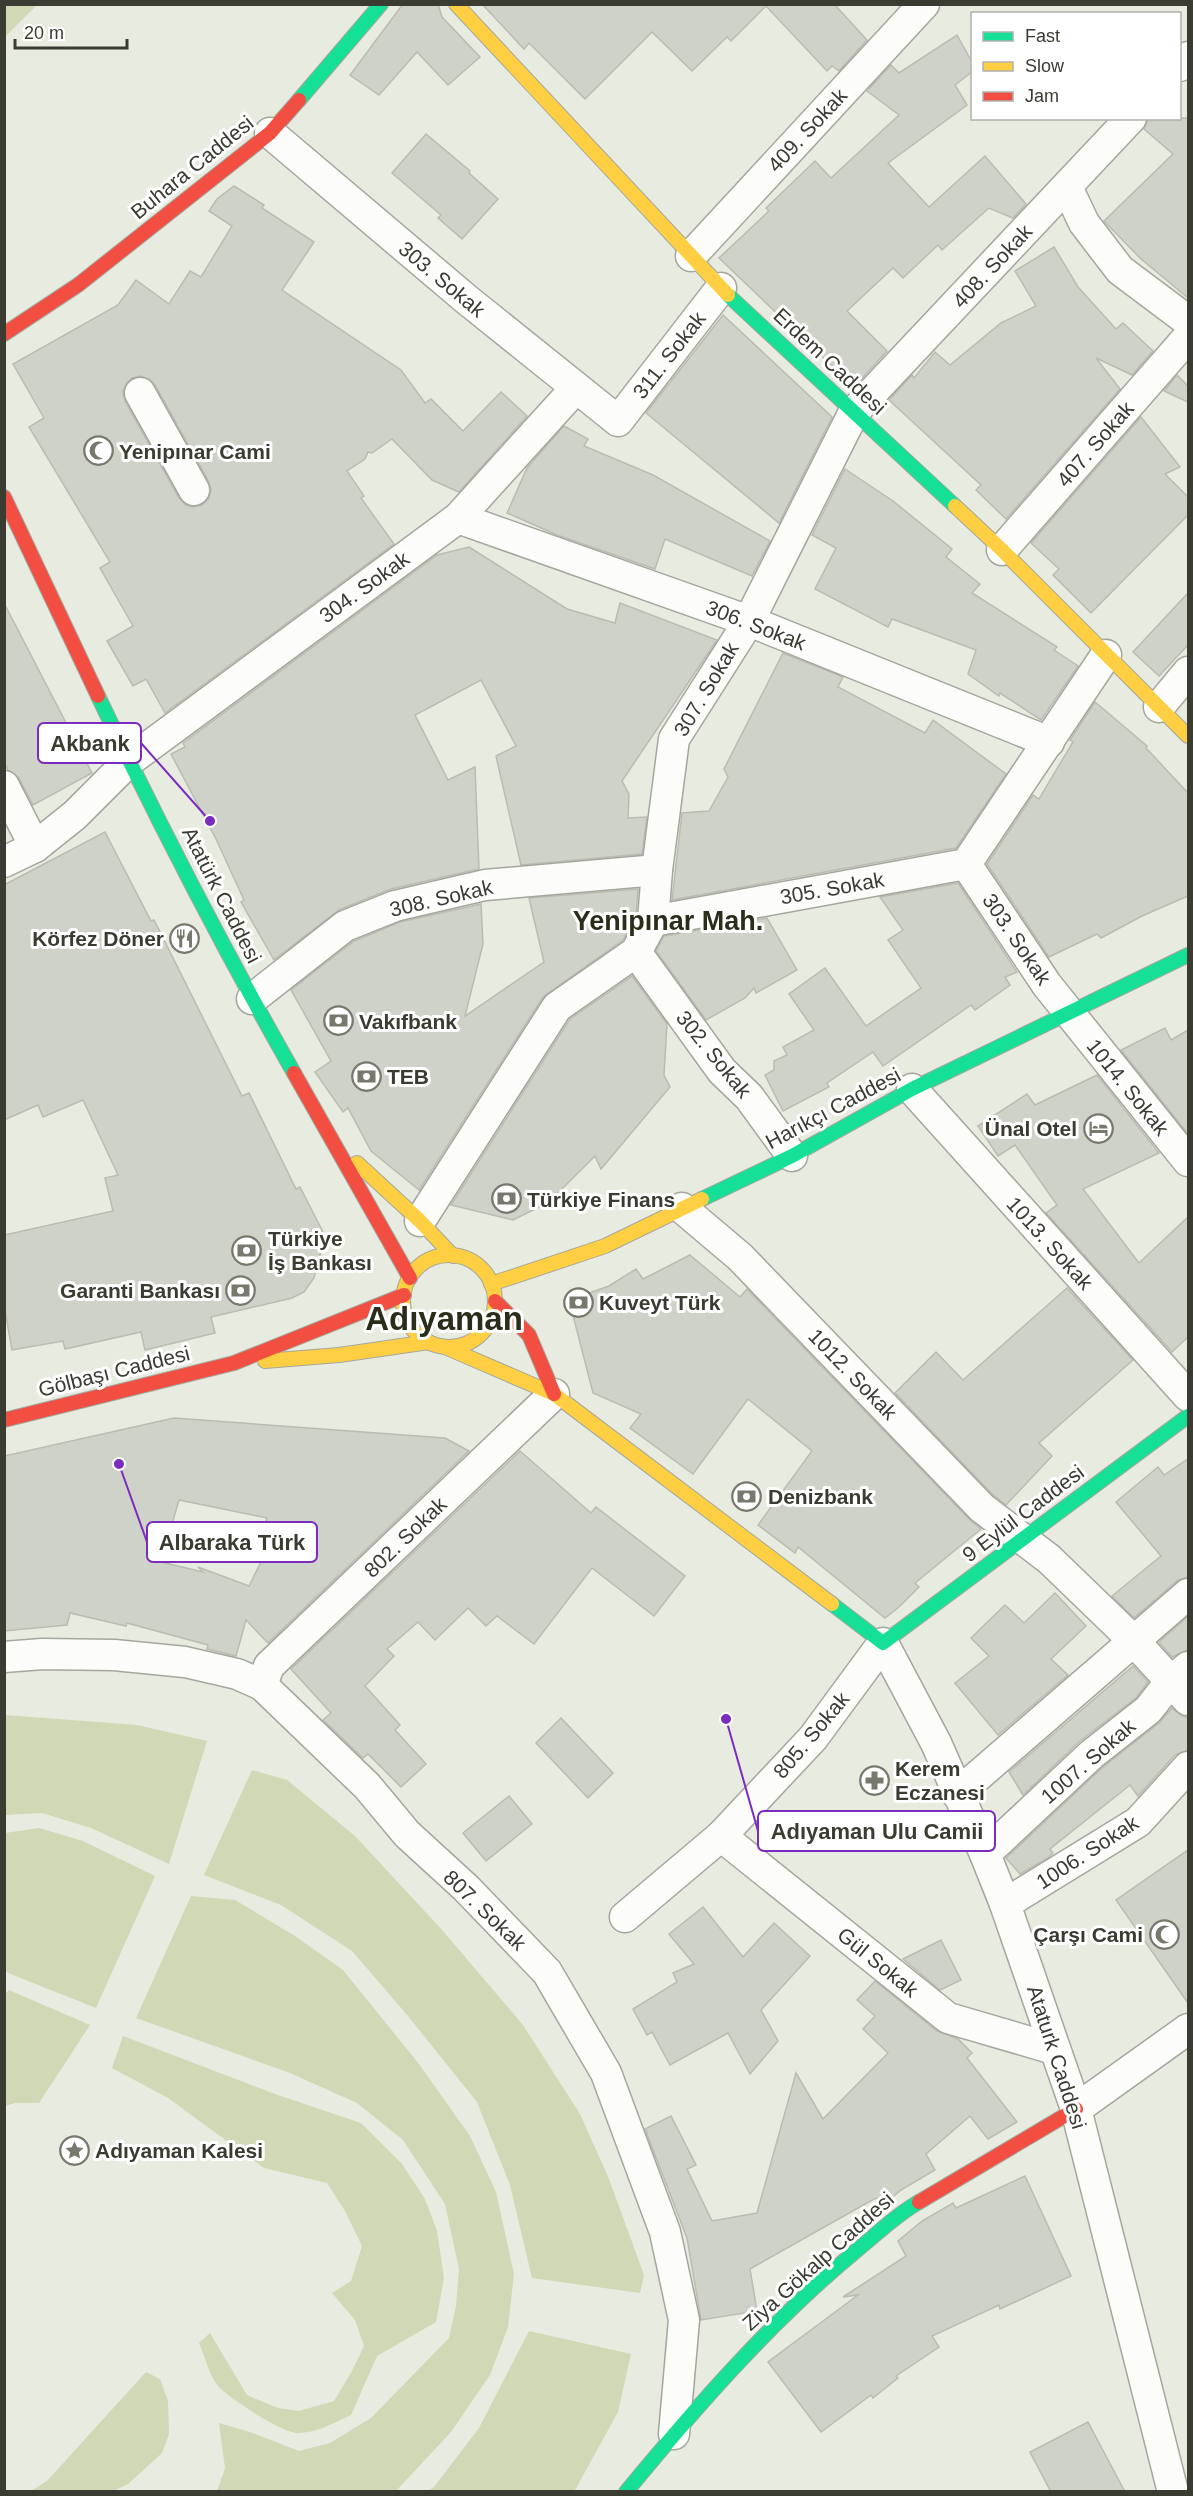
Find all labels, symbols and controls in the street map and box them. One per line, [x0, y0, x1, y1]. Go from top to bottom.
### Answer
scale bar [15, 12, 128, 50]
legend [971, 12, 1181, 120]
text: 20 m [24, 23, 64, 43]
text: Fast [1025, 26, 1060, 46]
text: Slow [1025, 56, 1065, 76]
street label: 409. Sokak [763, 83, 852, 176]
text: Jam [1025, 86, 1059, 106]
street label: Buhara Caddesi [126, 111, 258, 223]
street label: 408. Sokak [948, 219, 1037, 312]
street label: 303. Sokak [394, 236, 490, 322]
street label: Erdem Caddesi [769, 303, 891, 419]
street label: 311. Sokak [628, 307, 710, 403]
street label: 407. Sokak [1052, 396, 1138, 491]
mosque icon: Yenipınar Cami [82, 435, 114, 467]
place label: Yenipınar Cami [119, 440, 271, 463]
street label: 304. Sokak [315, 547, 414, 627]
street label: 306. Sokak [703, 595, 810, 655]
street label: 307. Sokak [669, 638, 743, 740]
callout: Akbank [38, 723, 141, 763]
text: Akbank [50, 731, 130, 756]
street label: Atatürk Caddesi [178, 823, 266, 967]
street label: 305. Sokak [778, 867, 886, 908]
street label: 308. Sokak [387, 875, 495, 921]
street label: 303. Sokak [978, 889, 1056, 989]
district label: Yenipınar Mah. [573, 906, 763, 936]
restaurant icon: Körfez Döner [169, 922, 201, 954]
place label: Körfez Döner [32, 927, 164, 950]
bank icon: Vakıfbank [322, 1005, 354, 1037]
street label: 302. Sokak [672, 1006, 756, 1102]
place label: Vakıfbank [359, 1010, 457, 1033]
street label: 1014. Sokak [1082, 1034, 1174, 1140]
bank icon: TEB [350, 1060, 382, 1092]
street label: Harıkçı Caddesi [762, 1063, 904, 1153]
place label: TEB [387, 1065, 429, 1088]
hotel icon: Ünal Otel [1082, 1112, 1114, 1144]
place label: Ünal Otel [985, 1117, 1077, 1140]
bank icon: Türkiye Finans [490, 1183, 522, 1215]
place label: Türkiye Finans [527, 1188, 675, 1211]
street label: 1013. Sokak [1002, 1192, 1098, 1294]
place label: Türkiye İş Bankası [268, 1227, 372, 1274]
bank icon: Türkiye İş Bankası [231, 1234, 263, 1266]
bank icon: Garanti Bankası [225, 1274, 257, 1306]
place label: Garanti Bankası [60, 1279, 220, 1302]
bank icon: Kuveyt Türk [562, 1286, 594, 1318]
place label: Kuveyt Türk [599, 1291, 721, 1314]
district label: Adıyaman [365, 1300, 523, 1337]
street label: 1012. Sokak [804, 1324, 902, 1424]
street label: Gölbaşı Caddesi [36, 1341, 192, 1401]
street label: 9 Eylül Caddesi [958, 1460, 1088, 1566]
bank icon: Denizbank [731, 1480, 763, 1512]
place label: Denizbank [768, 1485, 873, 1508]
street label: 802. Sokak [359, 1492, 451, 1582]
callout: Albaraka Türk [147, 1522, 317, 1562]
text: Albaraka Türk [159, 1530, 306, 1555]
street label: 805. Sokak [768, 1687, 854, 1783]
street label: 1007. Sokak [1036, 1714, 1140, 1808]
place label: Kerem Eczanesi [895, 1757, 985, 1804]
pharmacy icon: Kerem Eczanesi [858, 1764, 890, 1796]
street label: 1006. Sokak [1032, 1810, 1143, 1893]
callout: Adıyaman Ulu Camii [758, 1811, 995, 1851]
text: Adıyaman Ulu Camii [771, 1819, 983, 1844]
street label: 807. Sokak [439, 1865, 531, 1955]
mosque icon: Çarşı Cami [1148, 1918, 1180, 1950]
street label: Gül Sokak [833, 1923, 923, 2002]
place label: Çarşı Cami [1033, 1923, 1143, 1946]
street label: Ataturk Caddesi [1023, 1982, 1091, 2132]
place icon: Adıyaman Kalesi [58, 2134, 90, 2166]
place label: Adıyaman Kalesi [95, 2139, 263, 2162]
street label: Ziya Gökalp Caddesi [738, 2187, 898, 2335]

